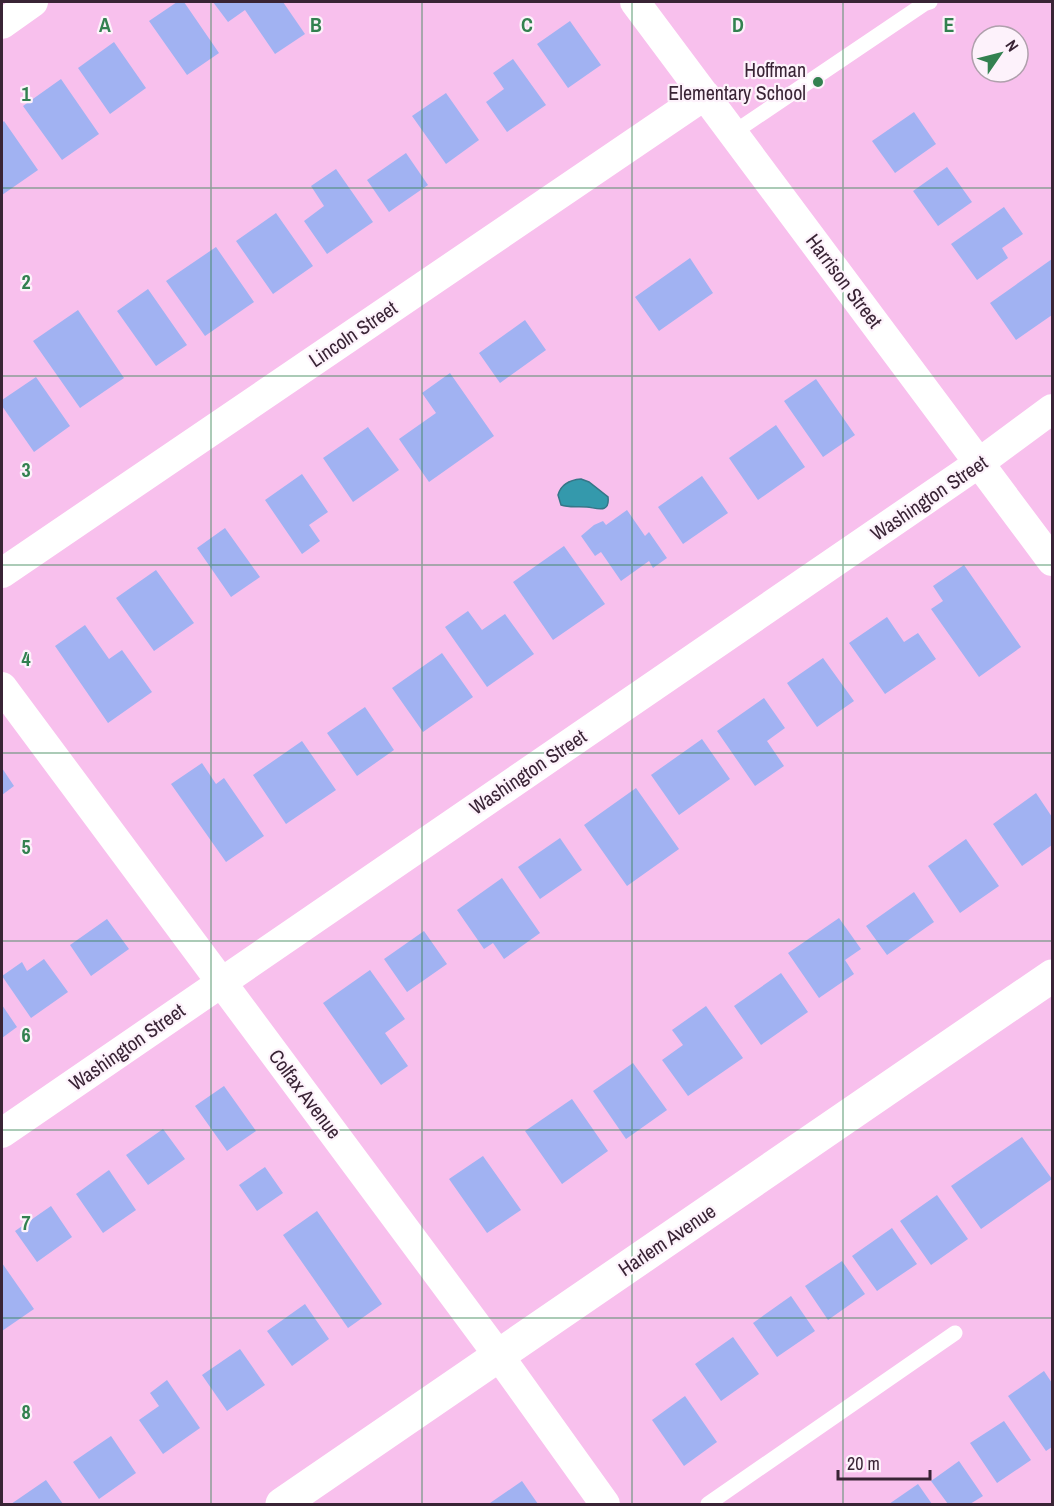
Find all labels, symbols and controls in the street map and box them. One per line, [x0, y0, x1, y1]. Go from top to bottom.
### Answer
text: A [99, 11, 111, 38]
text: B [310, 11, 322, 38]
text: C [521, 11, 533, 38]
text: D [732, 11, 744, 38]
text: E [944, 11, 955, 38]
north arrow [970, 24, 1030, 84]
text: N [1001, 35, 1024, 56]
place label: Hoffman Elementary School [668, 56, 806, 106]
marker: Hoffman Elementary School [811, 75, 825, 89]
text: 1 [21, 80, 31, 107]
street label: Harrison Street [800, 228, 889, 334]
text: 2 [21, 268, 31, 295]
street label: Lincoln Street [303, 294, 403, 373]
street label: Washington Street [865, 448, 993, 547]
text: 3 [21, 456, 31, 483]
text: 4 [21, 645, 31, 672]
street label: Washington Street [464, 722, 592, 821]
text: 5 [21, 833, 31, 860]
street label: Washington Street [64, 996, 190, 1096]
text: 6 [21, 1021, 31, 1048]
street label: Colfax Avenue [263, 1043, 348, 1144]
street label: Harlem Avenue [613, 1197, 721, 1282]
text: 7 [21, 1209, 31, 1236]
text: 8 [21, 1398, 31, 1425]
scale bar [838, 1443, 930, 1481]
text: 20 m [847, 1451, 880, 1476]

